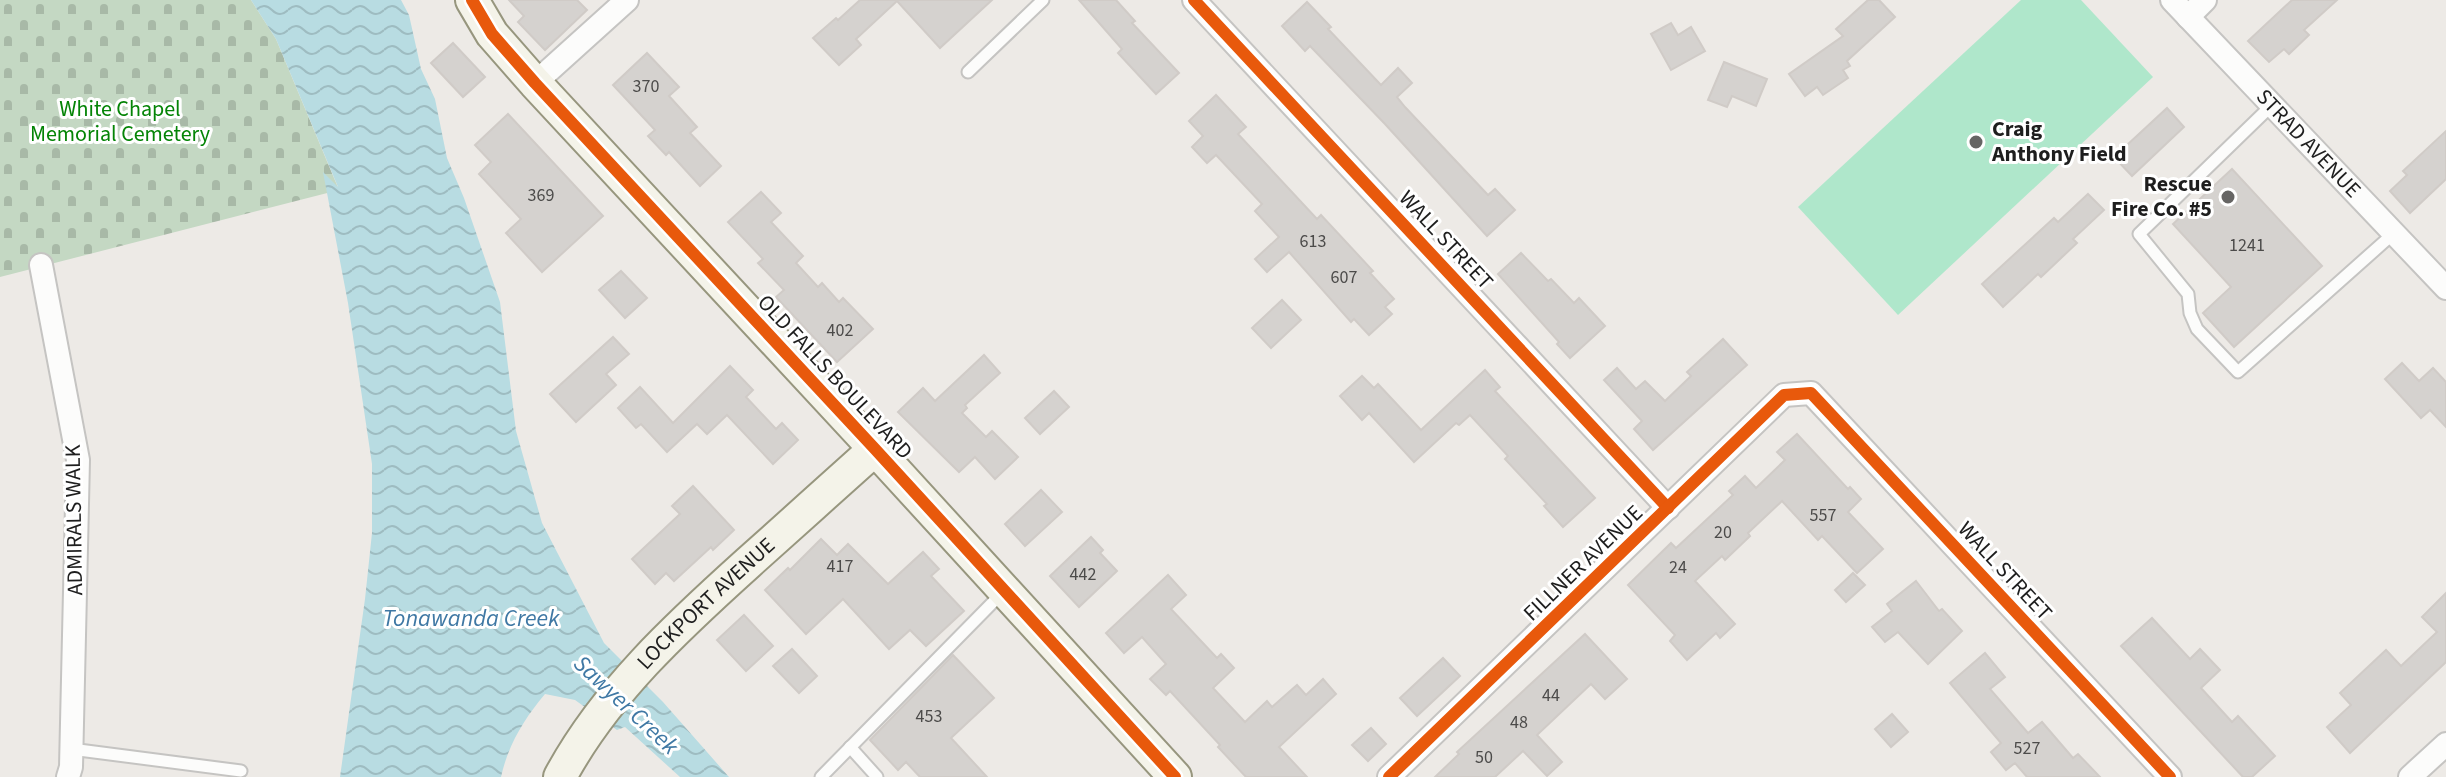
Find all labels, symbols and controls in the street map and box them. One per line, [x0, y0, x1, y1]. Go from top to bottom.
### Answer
house number: 370 [633, 74, 659, 99]
street label: STRAD AVENUE [2249, 82, 2368, 205]
park label: White Chapel Memorial Cemetery [30, 93, 211, 150]
place label: Craig Anthony Field [1991, 113, 2127, 170]
marker: Craig Anthony Field [1967, 133, 1985, 151]
place label: Rescue Fire Co. #5 [2111, 168, 2212, 225]
house number: 369 [528, 183, 554, 208]
street label: WALL STREET [1391, 183, 1501, 297]
marker: Rescue Fire Co. #5 [2219, 188, 2237, 206]
house number: 613 [1300, 229, 1326, 254]
house number: 1241 [2229, 233, 2265, 258]
house number: 607 [1331, 265, 1357, 290]
street label: OLD FALLS BOULEVARD [750, 287, 920, 467]
house number: 402 [827, 318, 853, 343]
street label: ADMIRALS WALK [57, 444, 91, 596]
street label: FILLNER AVENUE [1516, 498, 1650, 628]
house number: 557 [1810, 503, 1836, 528]
street label: WALL STREET [1950, 514, 2060, 628]
house number: 20 [1714, 520, 1732, 545]
street label: LOCKPORT AVENUE [629, 530, 782, 677]
house number: 417 [827, 554, 853, 579]
house number: 24 [1669, 555, 1687, 580]
house number: 442 [1070, 562, 1096, 587]
water label: Tonawanda Creek [383, 601, 560, 636]
water label: Sawyer Creek [565, 647, 687, 763]
house number: 44 [1542, 683, 1560, 708]
house number: 453 [916, 704, 942, 729]
house number: 48 [1510, 710, 1528, 735]
house number: 527 [2014, 736, 2040, 761]
house number: 50 [1475, 745, 1493, 770]

